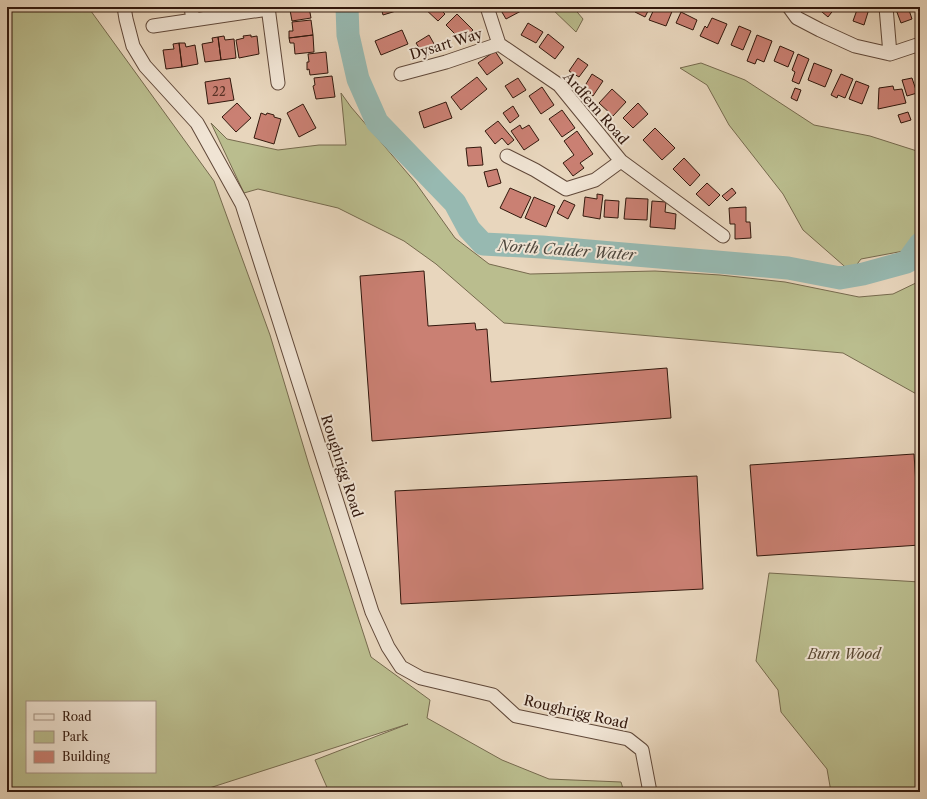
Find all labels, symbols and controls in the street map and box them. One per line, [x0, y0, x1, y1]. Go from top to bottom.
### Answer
street label: Dysart Way [407, 24, 485, 64]
street label: Ardfern Road [559, 67, 633, 148]
house number: 22 [212, 84, 226, 99]
water label: North Calder Water [496, 236, 638, 264]
street label: Roughrigg Road [317, 412, 367, 520]
park label: Burn Wood [806, 645, 882, 663]
street label: Roughrigg Road [522, 691, 630, 733]
legend [26, 701, 156, 773]
text: Road [62, 709, 92, 724]
text: Park [62, 729, 89, 744]
text: Building [62, 749, 110, 764]

